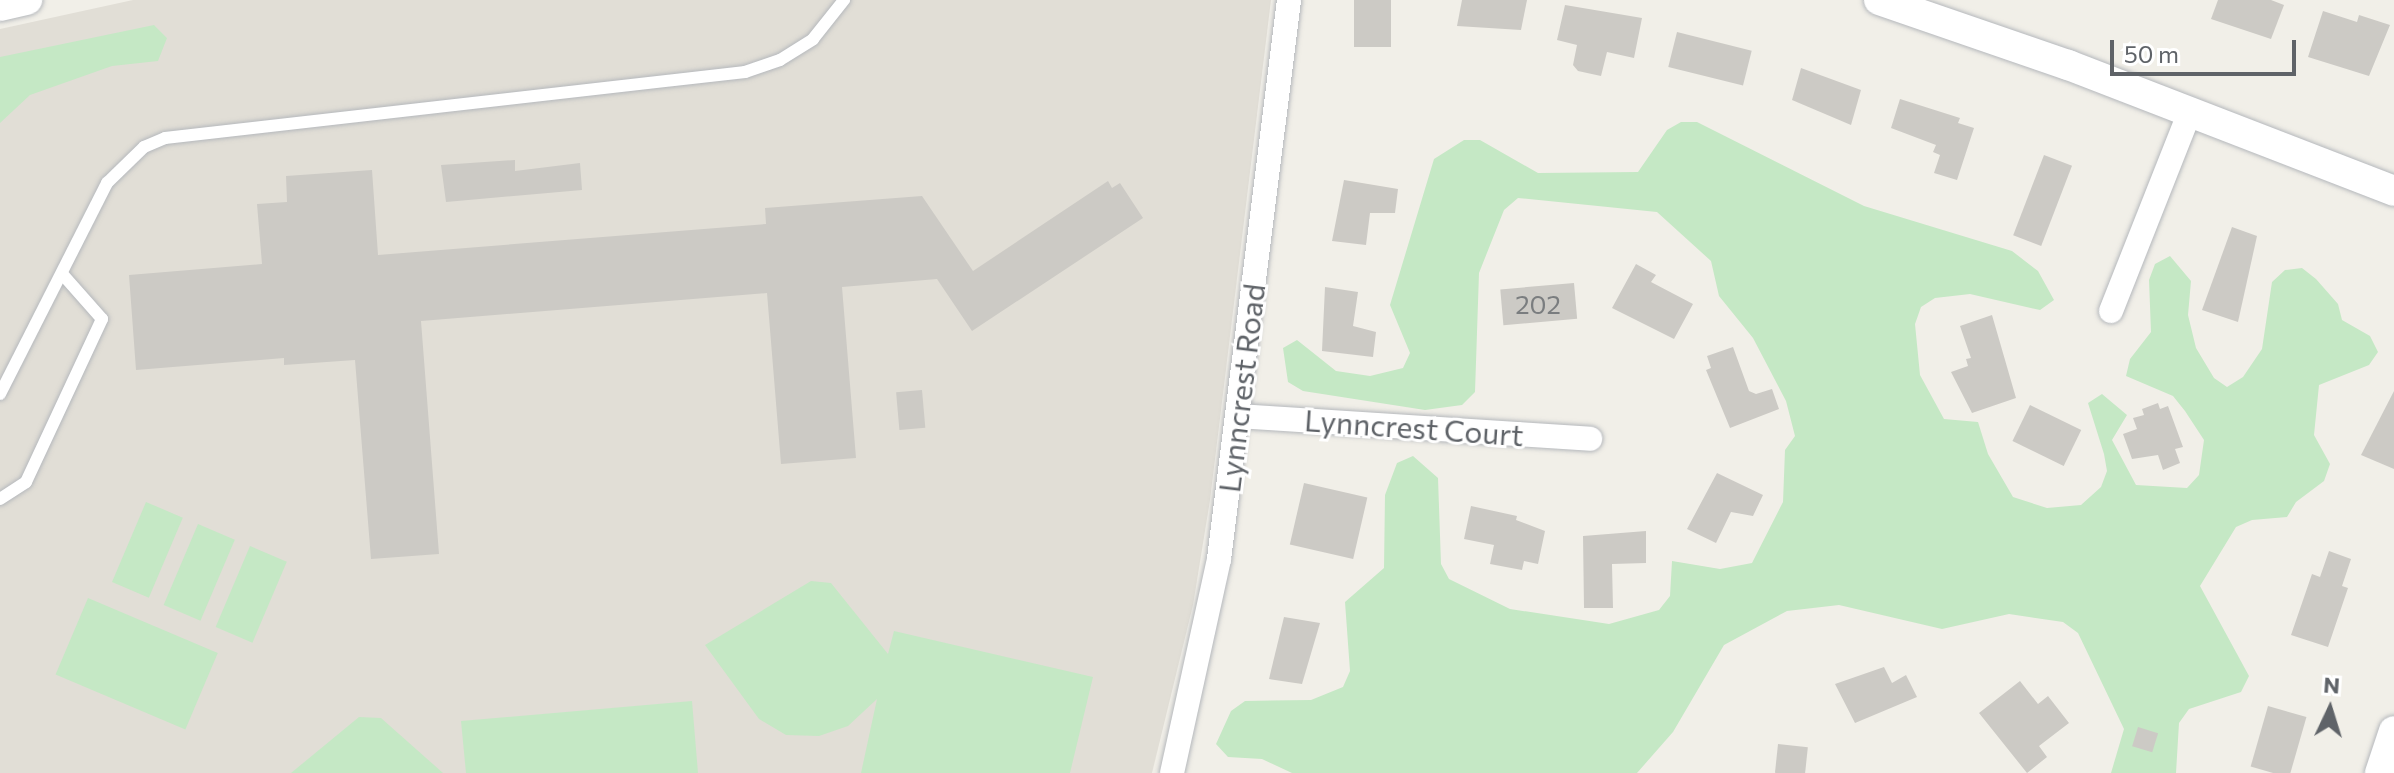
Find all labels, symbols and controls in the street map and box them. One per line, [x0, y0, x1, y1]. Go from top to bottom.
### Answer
scale bar [2114, 24, 2300, 74]
text: 50 m [2124, 39, 2179, 68]
street label: Lynncrest Road [1210, 282, 1272, 494]
house number: 202 [1515, 288, 1561, 320]
street label: Lynncrest Court [1303, 401, 1525, 453]
north arrow [2290, 669, 2370, 749]
text: N [2323, 671, 2341, 699]

